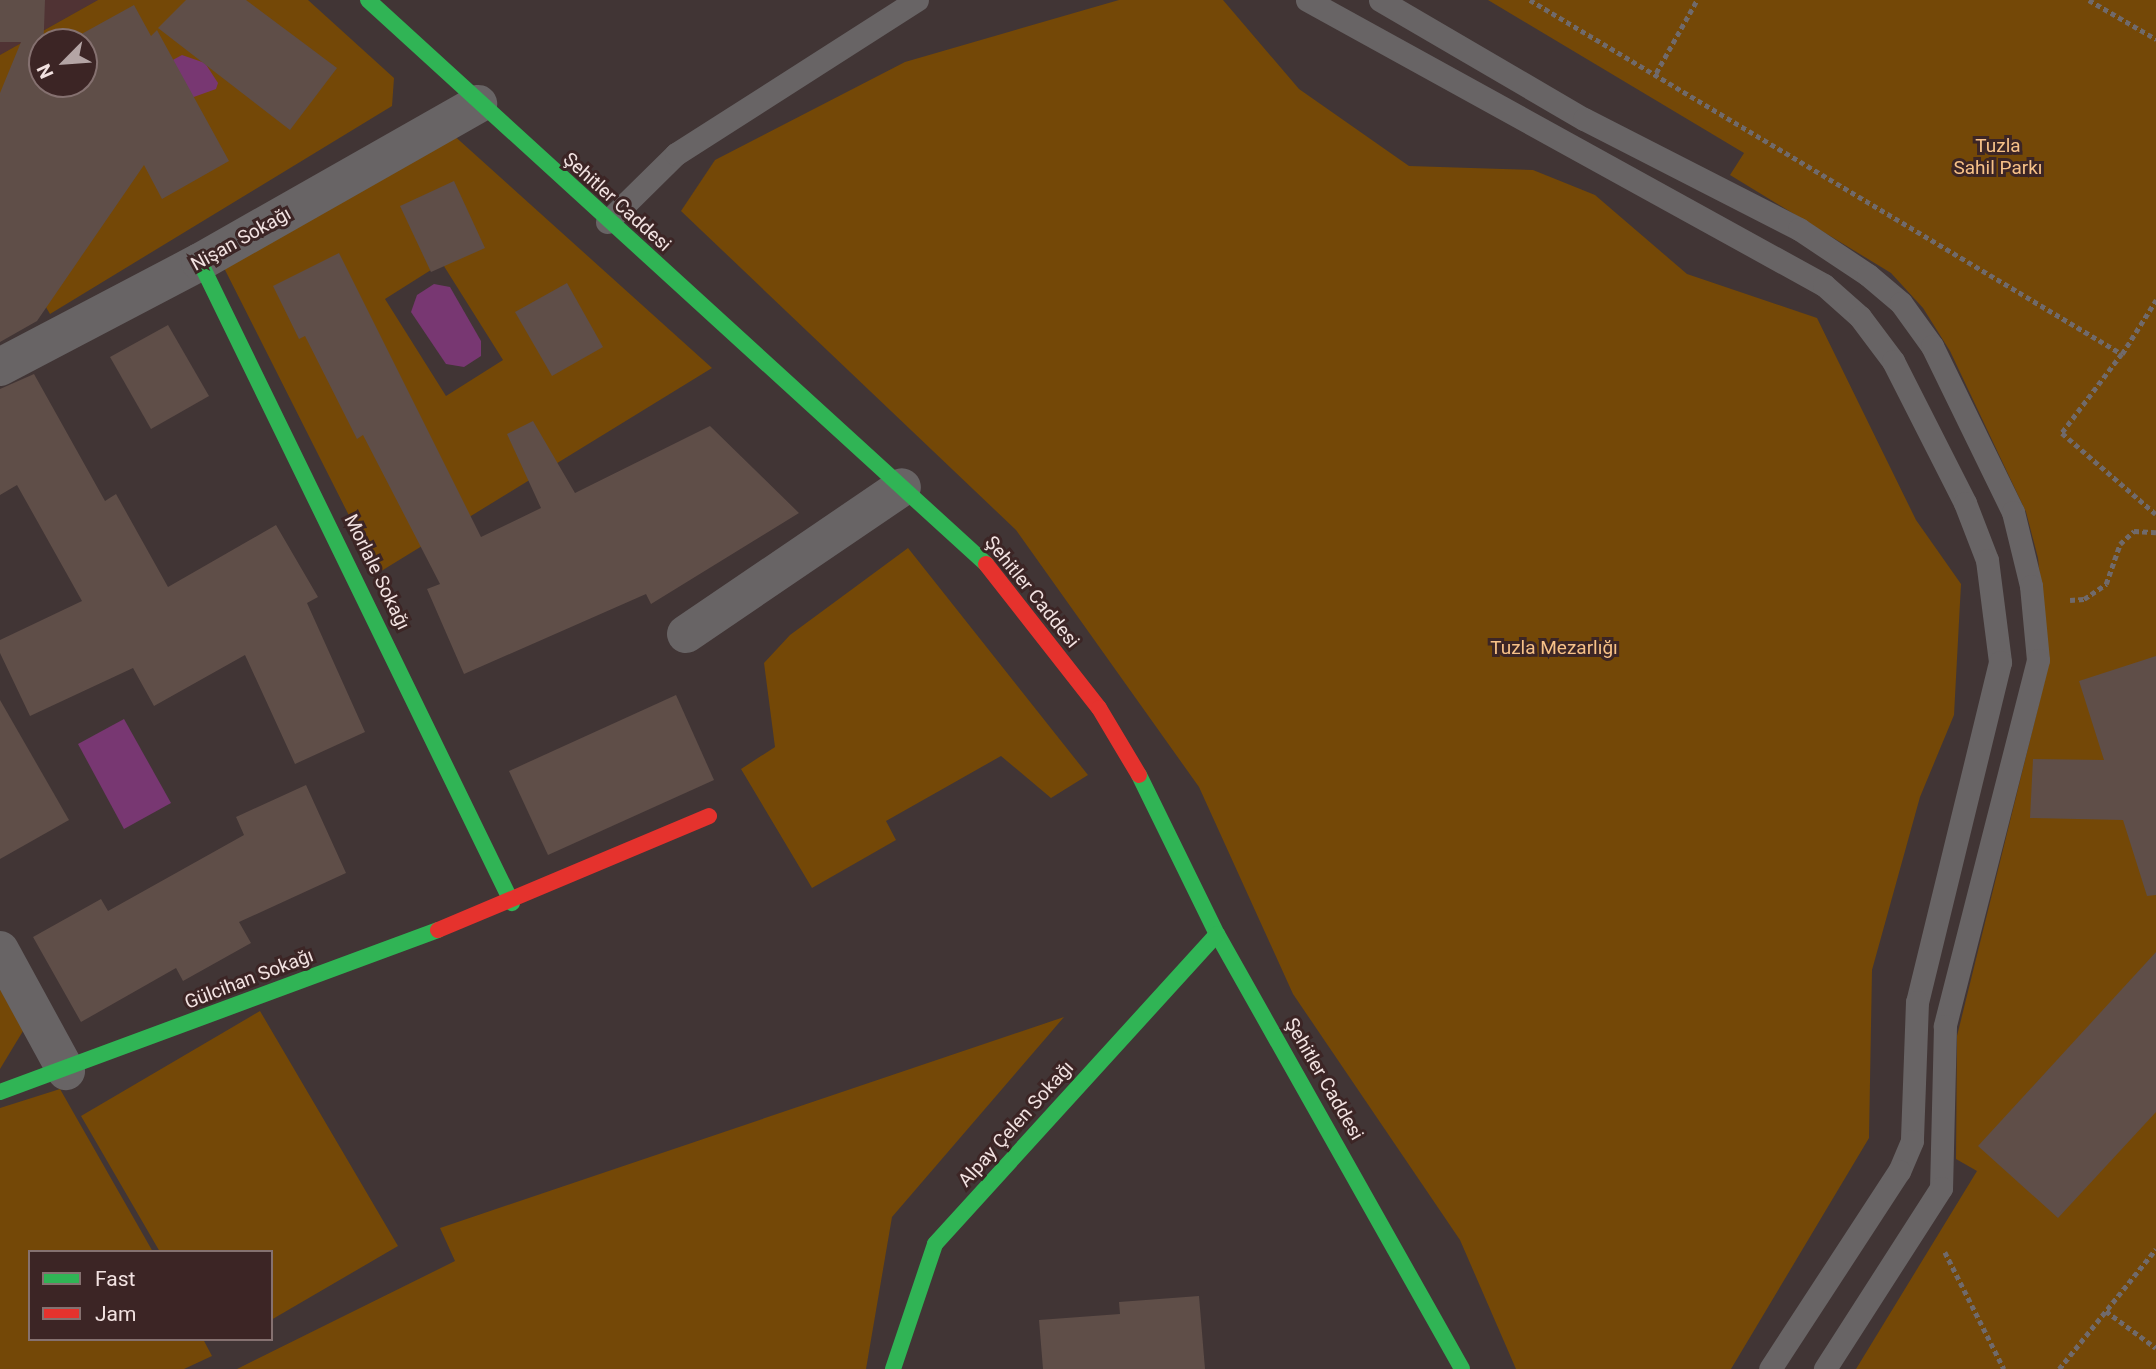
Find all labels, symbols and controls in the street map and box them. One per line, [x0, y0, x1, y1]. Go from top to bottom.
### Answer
north arrow [28, 28, 98, 98]
text: N [32, 60, 59, 82]
park label: Tuzla Sahil Parkı [1953, 135, 2043, 179]
street label: Şehitler Caddesi [558, 148, 676, 256]
street label: Nişan Sokağı [187, 202, 295, 276]
street label: Morlale Sokağı [339, 511, 415, 633]
street label: Şehitler Caddesi [980, 532, 1084, 652]
park label: Tuzla Mezarlığı [1490, 637, 1618, 659]
street label: Gülcihan Sokağı [181, 944, 317, 1014]
street label: Şehitler Caddesi [1280, 1014, 1368, 1144]
street label: Alpay Çelen Sokağı [954, 1056, 1078, 1192]
legend [28, 1250, 273, 1341]
text: Fast [95, 1267, 135, 1291]
text: Jam [95, 1302, 136, 1326]

